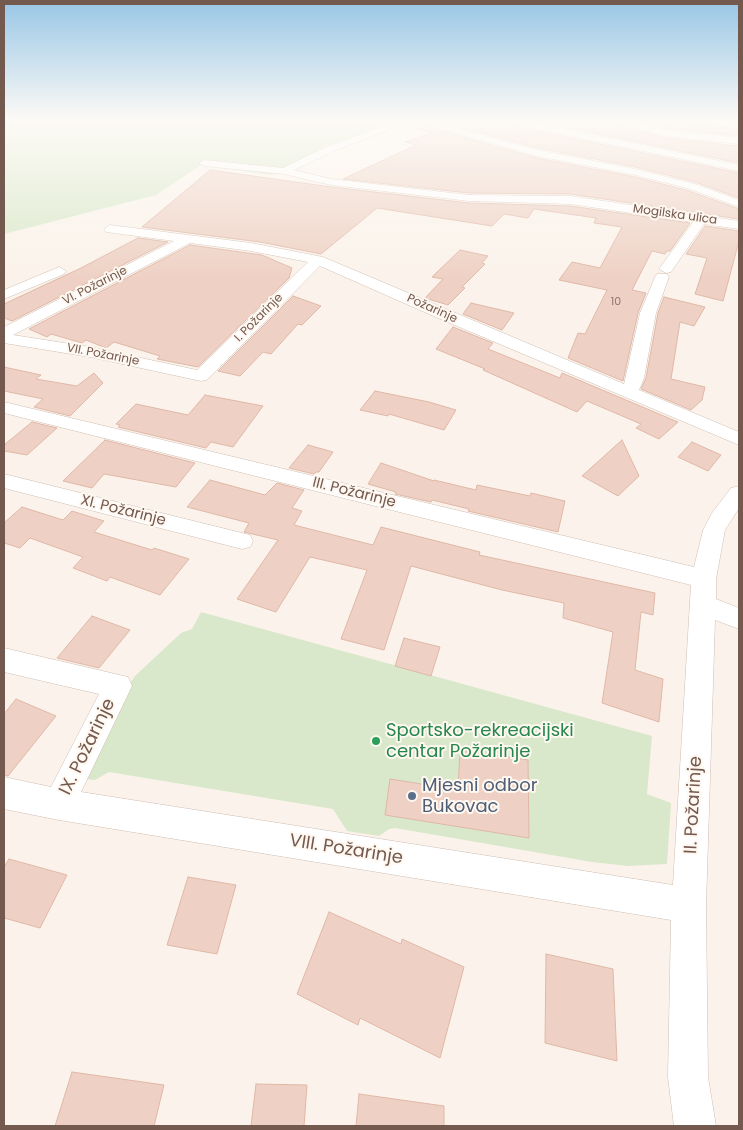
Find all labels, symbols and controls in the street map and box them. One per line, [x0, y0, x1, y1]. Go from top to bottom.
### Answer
street label: Mogilska ulica [632, 202, 718, 228]
street label: VI. Požarinje [60, 264, 130, 308]
street label: I. Požarinje [232, 291, 286, 345]
street label: Požarinje [405, 291, 459, 327]
house number: 10 [611, 295, 621, 309]
street label: VII. Požarinje [66, 341, 140, 369]
street label: III. Požarinje [310, 474, 398, 512]
street label: XI. Požarinje [78, 492, 168, 530]
street label: IX. Požarinje [55, 695, 121, 799]
place label: Sportsko-rekreacijski centar Požarinje [386, 720, 574, 762]
marker: Sportsko-rekreacijski centar Požarinje [370, 735, 382, 747]
street label: II. Požarinje [681, 755, 707, 855]
place label: Mjesni odbor Bukovac [422, 775, 537, 818]
marker: Mjesni odbor Bukovac [406, 790, 418, 802]
street label: VIII. Požarinje [288, 830, 404, 870]

